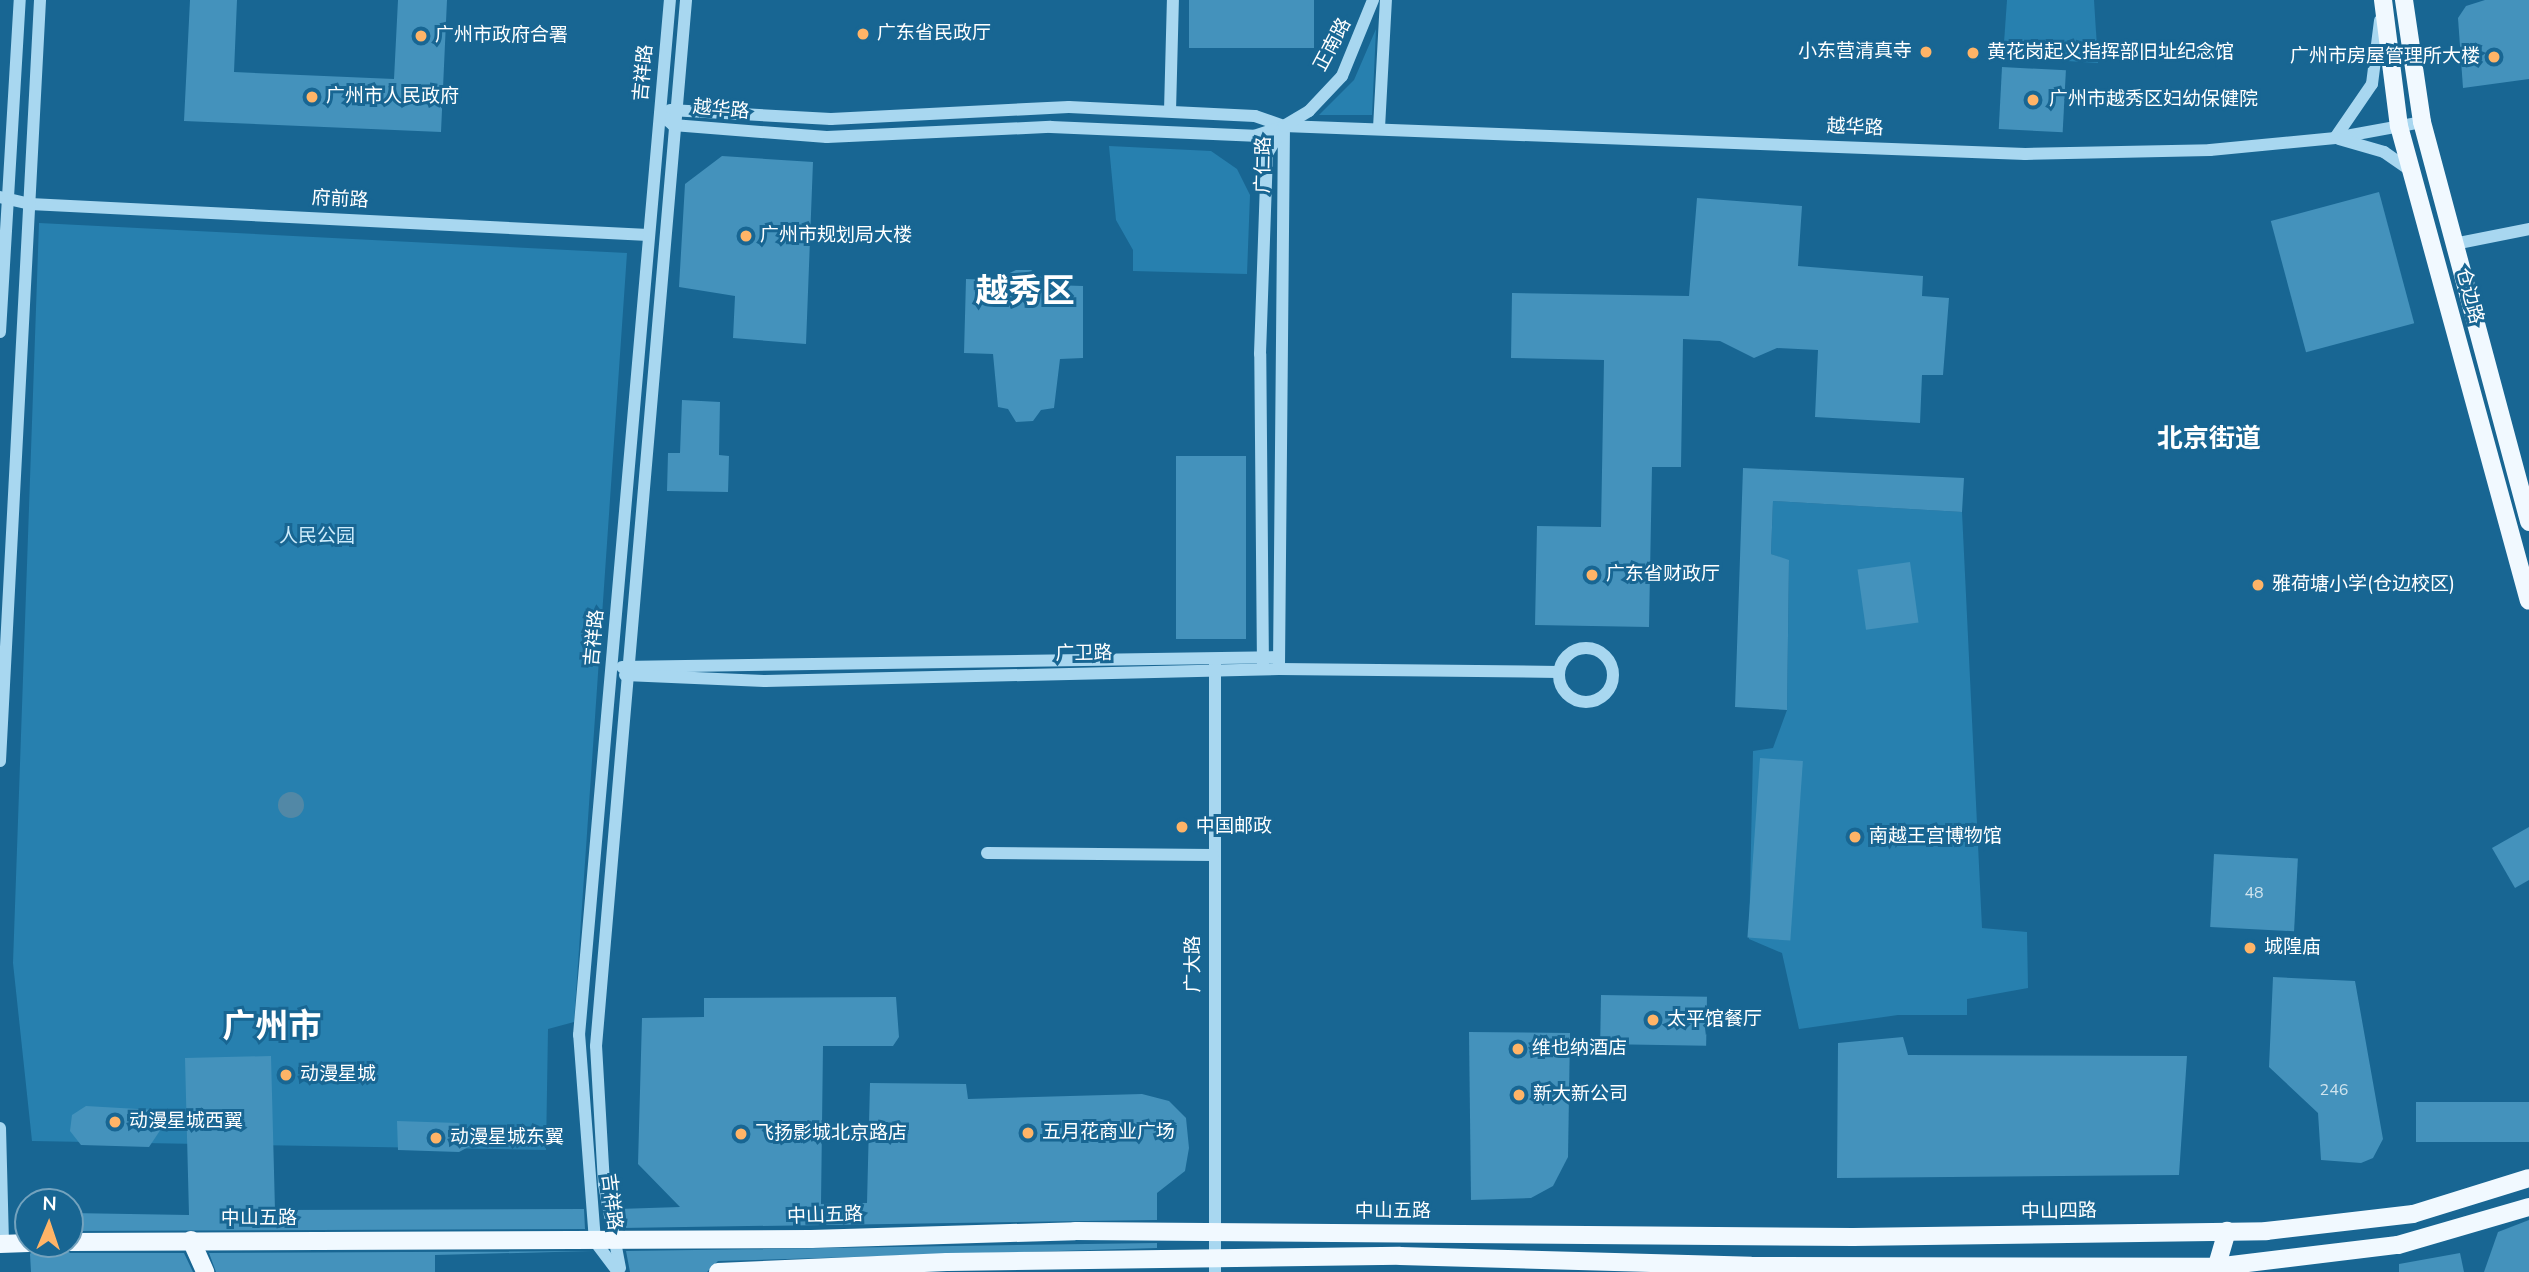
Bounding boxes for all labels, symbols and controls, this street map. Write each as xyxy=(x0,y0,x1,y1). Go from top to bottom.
street label: 正南路 xyxy=(1310,14,1356,76)
place label: 广东省民政厅 xyxy=(877,23,991,45)
place label: 广州市政府合署 xyxy=(435,25,568,47)
marker: 广东省民政厅 xyxy=(855,26,871,42)
marker: 广州市政府合署 xyxy=(413,28,429,44)
place label: 小东营清真寺 xyxy=(1798,41,1912,63)
place label: 黄花岗起义指挥部旧址纪念馆 xyxy=(1987,42,2234,64)
street label: 吉祥路 xyxy=(630,44,658,102)
marker: 小东营清真寺 xyxy=(1918,44,1934,60)
marker: 黄花岗起义指挥部旧址纪念馆 xyxy=(1965,45,1981,61)
place label: 广州市房屋管理所大楼 xyxy=(2290,46,2480,68)
marker: 广州市房屋管理所大楼 xyxy=(2486,49,2502,65)
place label: 广州市人民政府 xyxy=(326,86,459,108)
marker: 广州市人民政府 xyxy=(304,89,320,105)
place label: 广州市越秀区妇幼保健院 xyxy=(2049,89,2258,111)
marker: 广州市越秀区妇幼保健院 xyxy=(2023,90,2043,110)
street label: 越华路 xyxy=(692,96,750,124)
street label: 越华路 xyxy=(1826,116,1884,140)
street label: 广仁路 xyxy=(1252,136,1276,194)
street label: 府前路 xyxy=(311,187,369,213)
place label: 广州市规划局大楼 xyxy=(760,225,912,247)
marker: 广州市规划局大楼 xyxy=(738,228,754,244)
street label: 仓边路 xyxy=(2451,266,2487,326)
district label: 越秀区 xyxy=(976,272,1074,312)
district label: 北京街道 xyxy=(2157,423,2261,455)
park label: 人民公园 xyxy=(279,526,355,548)
place label: 广东省财政厅 xyxy=(1606,564,1720,586)
marker: 广东省财政厅 xyxy=(1584,567,1600,583)
place label: 雅荷塘小学(仓边校区) xyxy=(2272,574,2455,596)
marker: 雅荷塘小学(仓边校区) xyxy=(2250,577,2266,593)
street label: 吉祥路 xyxy=(581,609,609,667)
street label: 广卫路 xyxy=(1055,642,1113,666)
place label: 中国邮政 xyxy=(1196,816,1272,838)
marker: 中国邮政 xyxy=(1174,819,1190,835)
place label: 南越王宫博物馆 xyxy=(1869,826,2002,848)
marker: 南越王宫博物馆 xyxy=(1847,829,1863,845)
house number: 48 xyxy=(2244,883,2264,903)
street label: 广大路 xyxy=(1183,936,1205,992)
place label: 城隍庙 xyxy=(2264,937,2321,959)
marker: 城隍庙 xyxy=(2242,940,2258,956)
district label: 广州市 xyxy=(223,1007,321,1047)
place label: 太平馆餐厅 xyxy=(1667,1009,1762,1031)
marker: 太平馆餐厅 xyxy=(1645,1012,1661,1028)
place label: 维也纳酒店 xyxy=(1532,1038,1627,1060)
marker: 维也纳酒店 xyxy=(1510,1041,1526,1057)
place label: 动漫星城 xyxy=(300,1064,376,1086)
marker: 动漫星城 xyxy=(278,1067,294,1083)
house number: 246 xyxy=(2320,1080,2348,1100)
place label: 新大新公司 xyxy=(1533,1084,1628,1106)
marker: 新大新公司 xyxy=(1511,1087,1527,1103)
place label: 动漫星城西翼 xyxy=(129,1111,243,1133)
marker: 动漫星城西翼 xyxy=(107,1114,123,1130)
place label: 五月花商业广场 xyxy=(1042,1122,1175,1144)
place label: 飞扬影城北京路店 xyxy=(755,1123,907,1145)
marker: 五月花商业广场 xyxy=(1020,1125,1036,1141)
marker: 飞扬影城北京路店 xyxy=(733,1126,749,1142)
place label: 动漫星城东翼 xyxy=(450,1127,564,1149)
marker: 动漫星城东翼 xyxy=(428,1130,444,1146)
street label: 吉祥路 xyxy=(596,1172,626,1232)
north arrow xyxy=(14,1188,84,1258)
text: N xyxy=(42,1191,57,1217)
street label: 中山四路 xyxy=(2021,1200,2097,1224)
street label: 中山五路 xyxy=(1355,1201,1431,1223)
street label: 中山五路 xyxy=(787,1203,863,1229)
street label: 中山五路 xyxy=(221,1208,297,1230)

